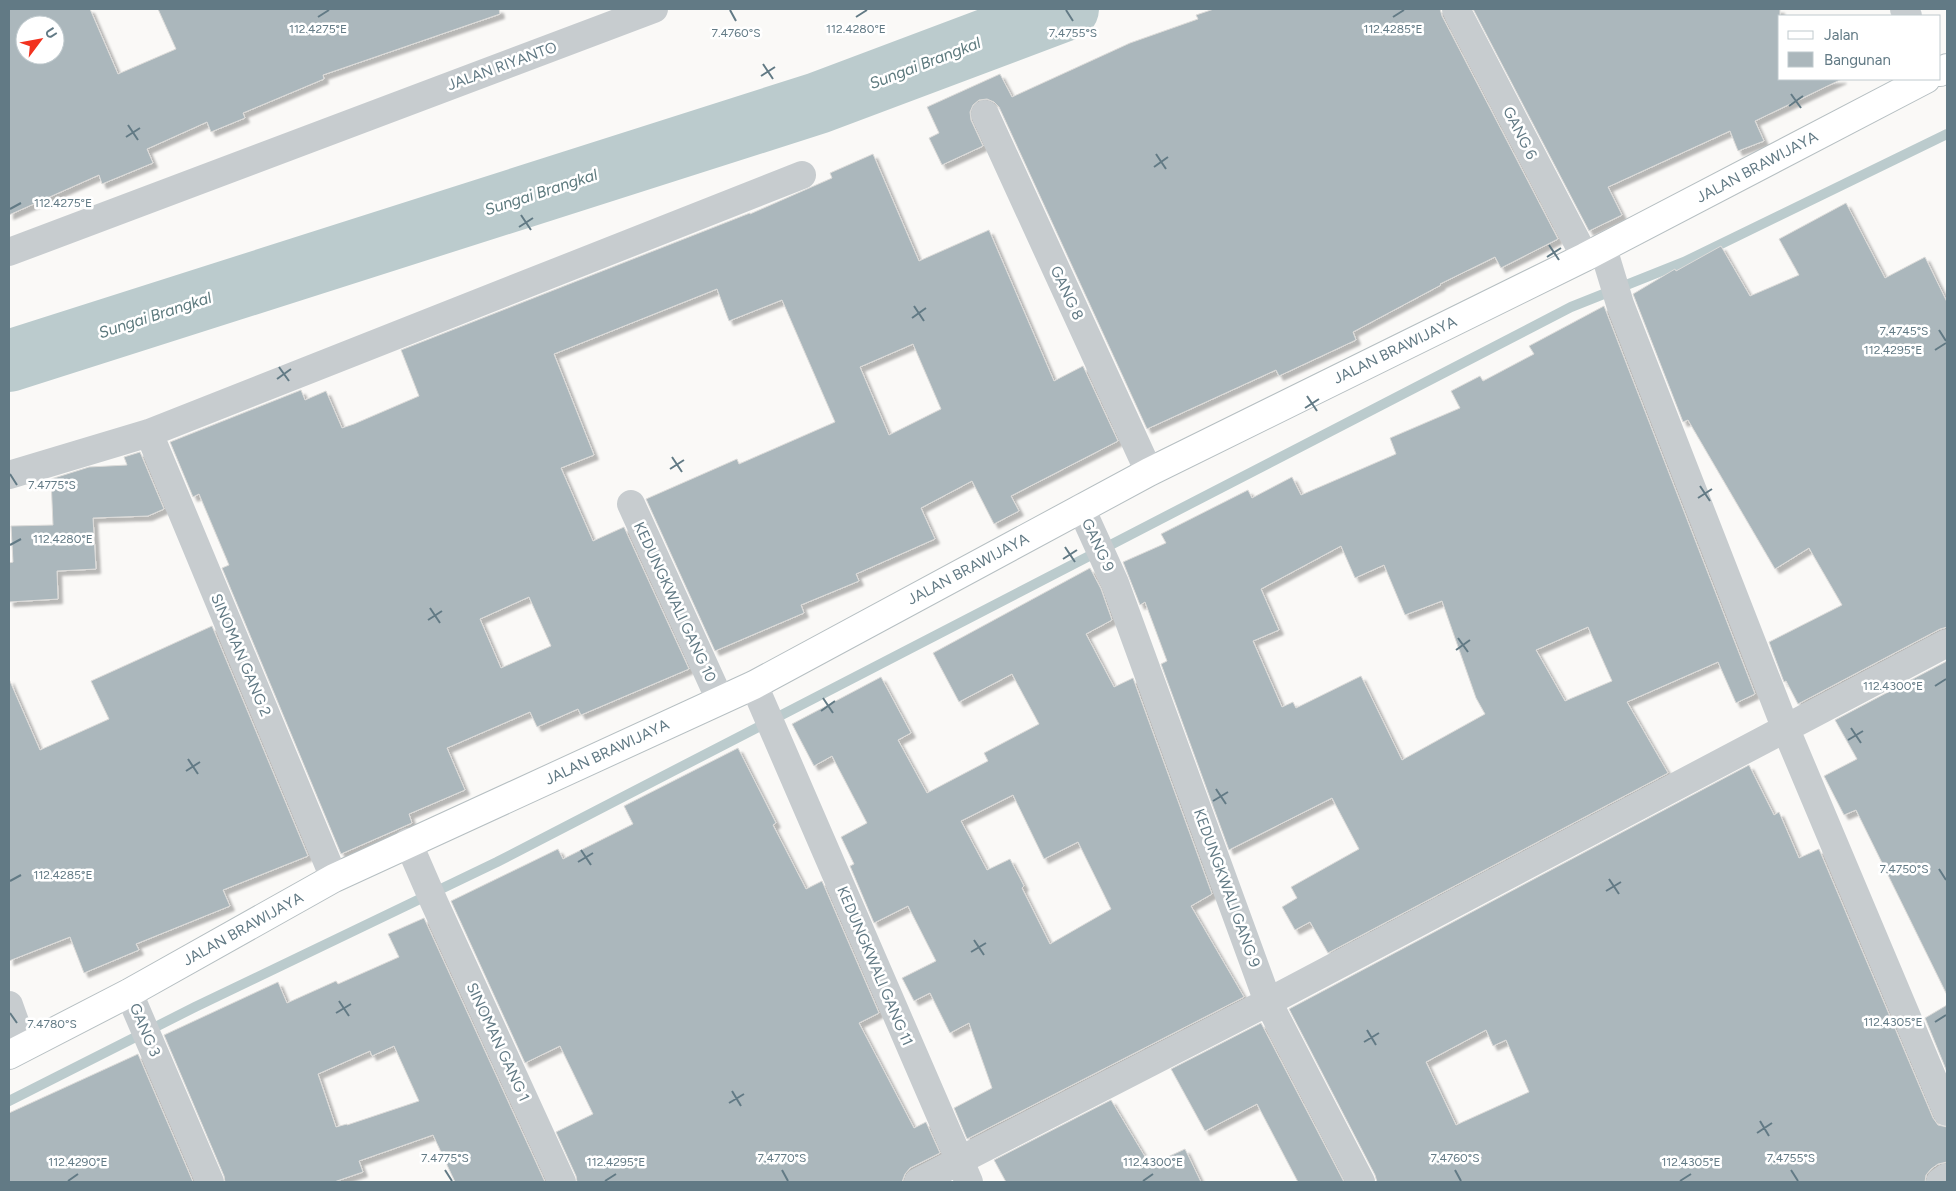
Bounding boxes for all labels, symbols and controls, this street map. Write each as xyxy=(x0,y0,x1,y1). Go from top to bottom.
north arrow xyxy=(15,15,65,65)
legend xyxy=(1778,15,1941,80)
text: 112.4275°E xyxy=(289,22,347,36)
text: 112.4280°E xyxy=(826,22,886,36)
text: 112.4285°E xyxy=(1363,22,1423,36)
text: U xyxy=(41,25,60,42)
text: 7.4760°S xyxy=(711,26,761,40)
text: 7.4755°S xyxy=(1049,26,1097,40)
text: Jalan xyxy=(1824,26,1859,44)
water label: Sungai Brangkal xyxy=(867,33,984,93)
street label: JALAN RIYANTO xyxy=(445,38,559,94)
text: Bangunan xyxy=(1824,51,1891,69)
street label: GANG 6 xyxy=(1499,104,1541,163)
street label: JALAN BRAWIJAYA xyxy=(1693,127,1821,207)
water label: Sungai Brangkal xyxy=(482,165,600,219)
text: 112.4275°E xyxy=(34,196,92,210)
street label: GANG 8 xyxy=(1047,263,1087,323)
water label: Sungai Brangkal xyxy=(96,288,214,342)
street label: JALAN BRAWIJAYA xyxy=(1330,312,1460,388)
text: 7.4745°S xyxy=(1880,324,1928,338)
text: 112.4295°E xyxy=(1864,343,1922,357)
text: 7.4775°S xyxy=(28,478,76,492)
street label: GANG 9 xyxy=(1078,516,1118,574)
street label: KEDUNGKWALI GANG 10 xyxy=(630,519,720,685)
street label: JALAN BRAWIJAYA xyxy=(904,529,1032,609)
text: 112.4280°E xyxy=(33,532,93,546)
street label: SINOMAN GANG 2 xyxy=(207,591,275,719)
text: 112.4300°E xyxy=(1863,679,1923,693)
street label: JALAN BRAWIJAYA xyxy=(542,715,672,789)
street label: KEDUNGKWALI GANG 9 xyxy=(1190,806,1264,970)
text: 7.4750°S xyxy=(1879,862,1929,876)
text: 112.4285°E xyxy=(33,868,93,882)
street label: KEDUNGKWALI GANG 11 xyxy=(833,884,917,1048)
street label: JALAN BRAWIJAYA xyxy=(180,888,306,970)
street label: SINOMAN GANG 1 xyxy=(463,980,533,1104)
street label: GANG 3 xyxy=(126,1001,164,1059)
text: 112.4305°E xyxy=(1863,1015,1923,1029)
text: 7.4780°S xyxy=(27,1017,77,1031)
text: 7.4775°S xyxy=(421,1151,469,1165)
text: 7.4770°S xyxy=(758,1151,806,1165)
text: 7.4760°S xyxy=(1430,1151,1480,1165)
text: 7.4755°S xyxy=(1767,1151,1815,1165)
text: 112.4290°E xyxy=(48,1155,108,1169)
text: 112.4295°E xyxy=(587,1155,645,1169)
text: 112.4300°E xyxy=(1123,1155,1183,1169)
text: 112.4305°E xyxy=(1661,1155,1721,1169)

